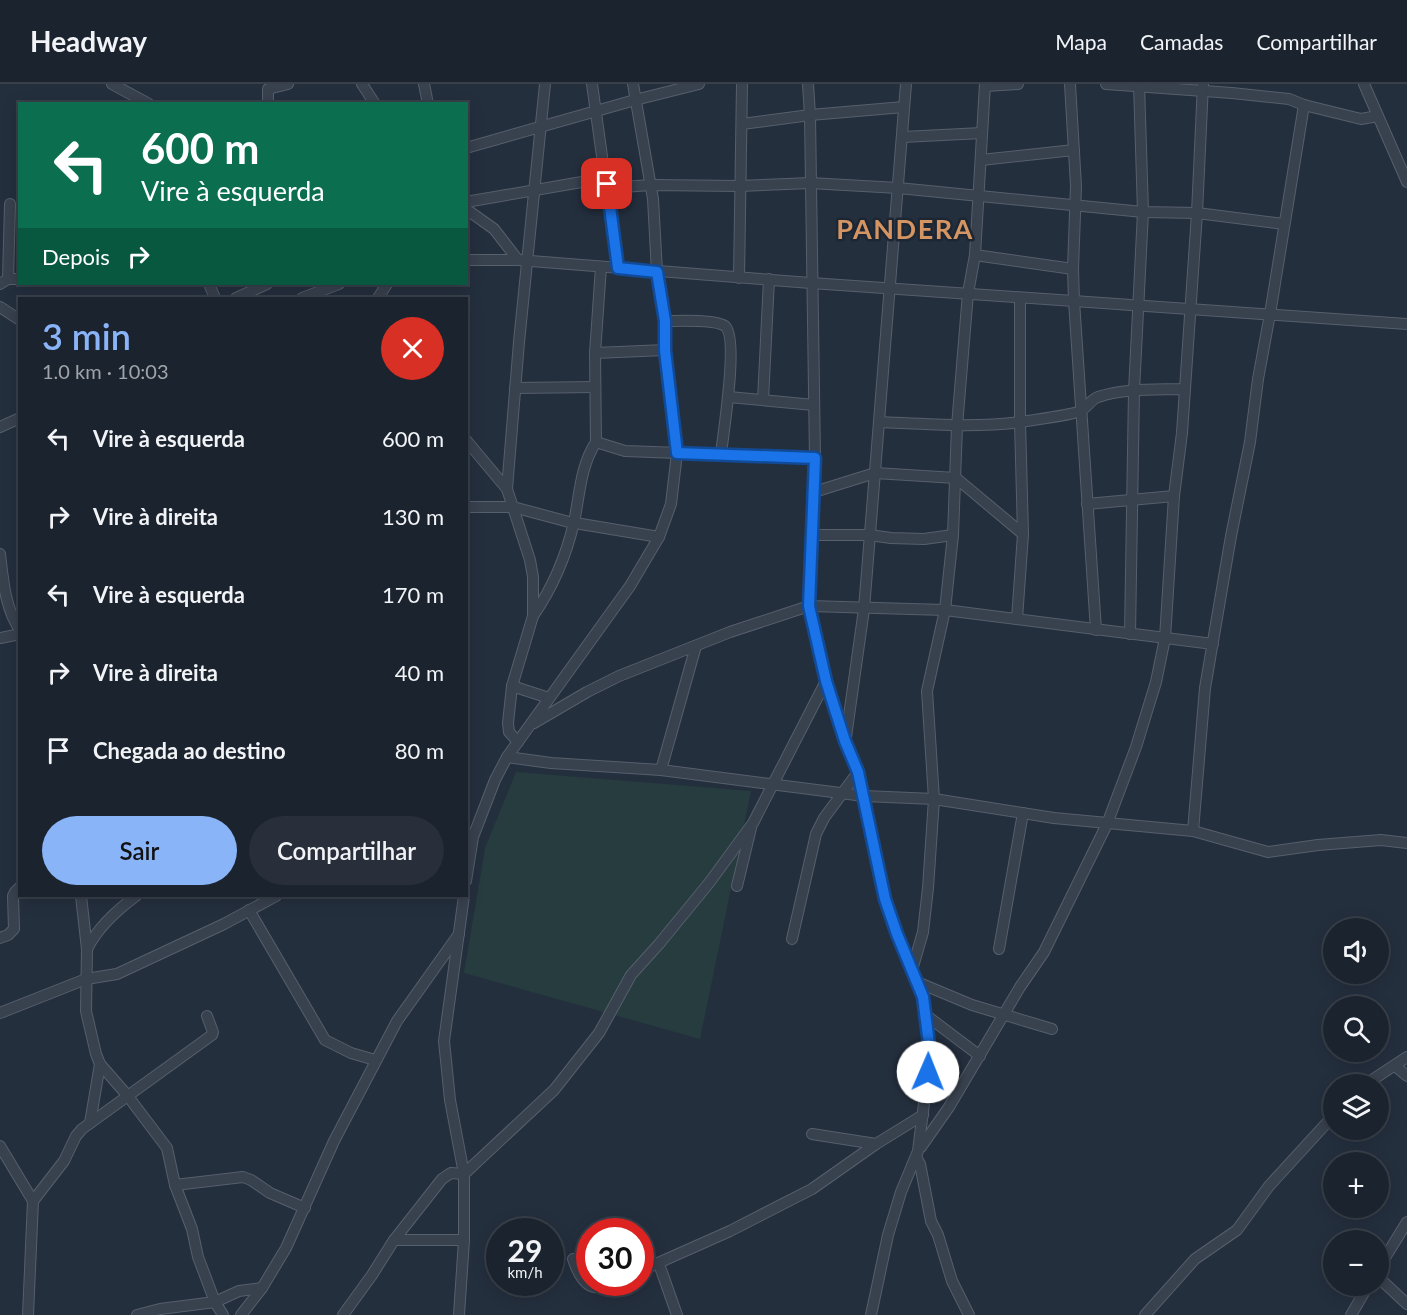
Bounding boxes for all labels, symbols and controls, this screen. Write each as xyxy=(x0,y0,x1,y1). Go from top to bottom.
text: Headway xyxy=(30,24,147,58)
text: Mapa xyxy=(1055,29,1107,54)
text: Camadas xyxy=(1140,29,1223,54)
text: Compartilhar xyxy=(1256,29,1377,54)
text: 600 m xyxy=(141,123,259,173)
icon: left xyxy=(42,126,120,204)
pin xyxy=(581,158,632,209)
icon: arrive xyxy=(590,167,623,200)
text: Vire à esquerda xyxy=(141,174,325,207)
district label: PANDERA xyxy=(836,212,974,245)
icon: right xyxy=(122,240,155,273)
text: Depois xyxy=(42,243,110,270)
text: 3 min xyxy=(42,314,131,358)
button: close xyxy=(381,317,444,380)
text: 1.0 km · 10:03 xyxy=(42,359,169,383)
icon: left xyxy=(42,422,75,455)
text: Vire à esquerda xyxy=(93,425,245,452)
text: 600 m xyxy=(382,425,444,452)
icon: right xyxy=(42,500,75,533)
text: Vire à direita xyxy=(93,503,218,530)
text: 130 m xyxy=(382,503,444,530)
icon: left xyxy=(42,578,75,611)
text: Vire à esquerda xyxy=(93,581,245,608)
text: 170 m xyxy=(382,581,444,608)
icon: right xyxy=(42,656,75,689)
text: Vire à direita xyxy=(93,659,218,686)
text: 40 m xyxy=(395,659,444,686)
icon: arrive xyxy=(42,734,75,767)
text: Chegada ao destino xyxy=(93,737,286,764)
text: 80 m xyxy=(395,737,444,764)
button: Sair xyxy=(42,816,237,885)
button: Compartilhar xyxy=(249,816,444,885)
map controls xyxy=(1323,918,1389,1296)
button: sound xyxy=(1323,918,1389,984)
button: search xyxy=(1323,996,1389,1062)
position arrow xyxy=(896,1040,960,1104)
button: layers xyxy=(1323,1074,1389,1140)
button: + xyxy=(1323,1152,1389,1218)
speed limit sign: 30 xyxy=(576,1218,654,1296)
button: − xyxy=(1323,1230,1389,1296)
text: 29 xyxy=(508,1232,542,1268)
text: km/h xyxy=(507,1263,543,1281)

